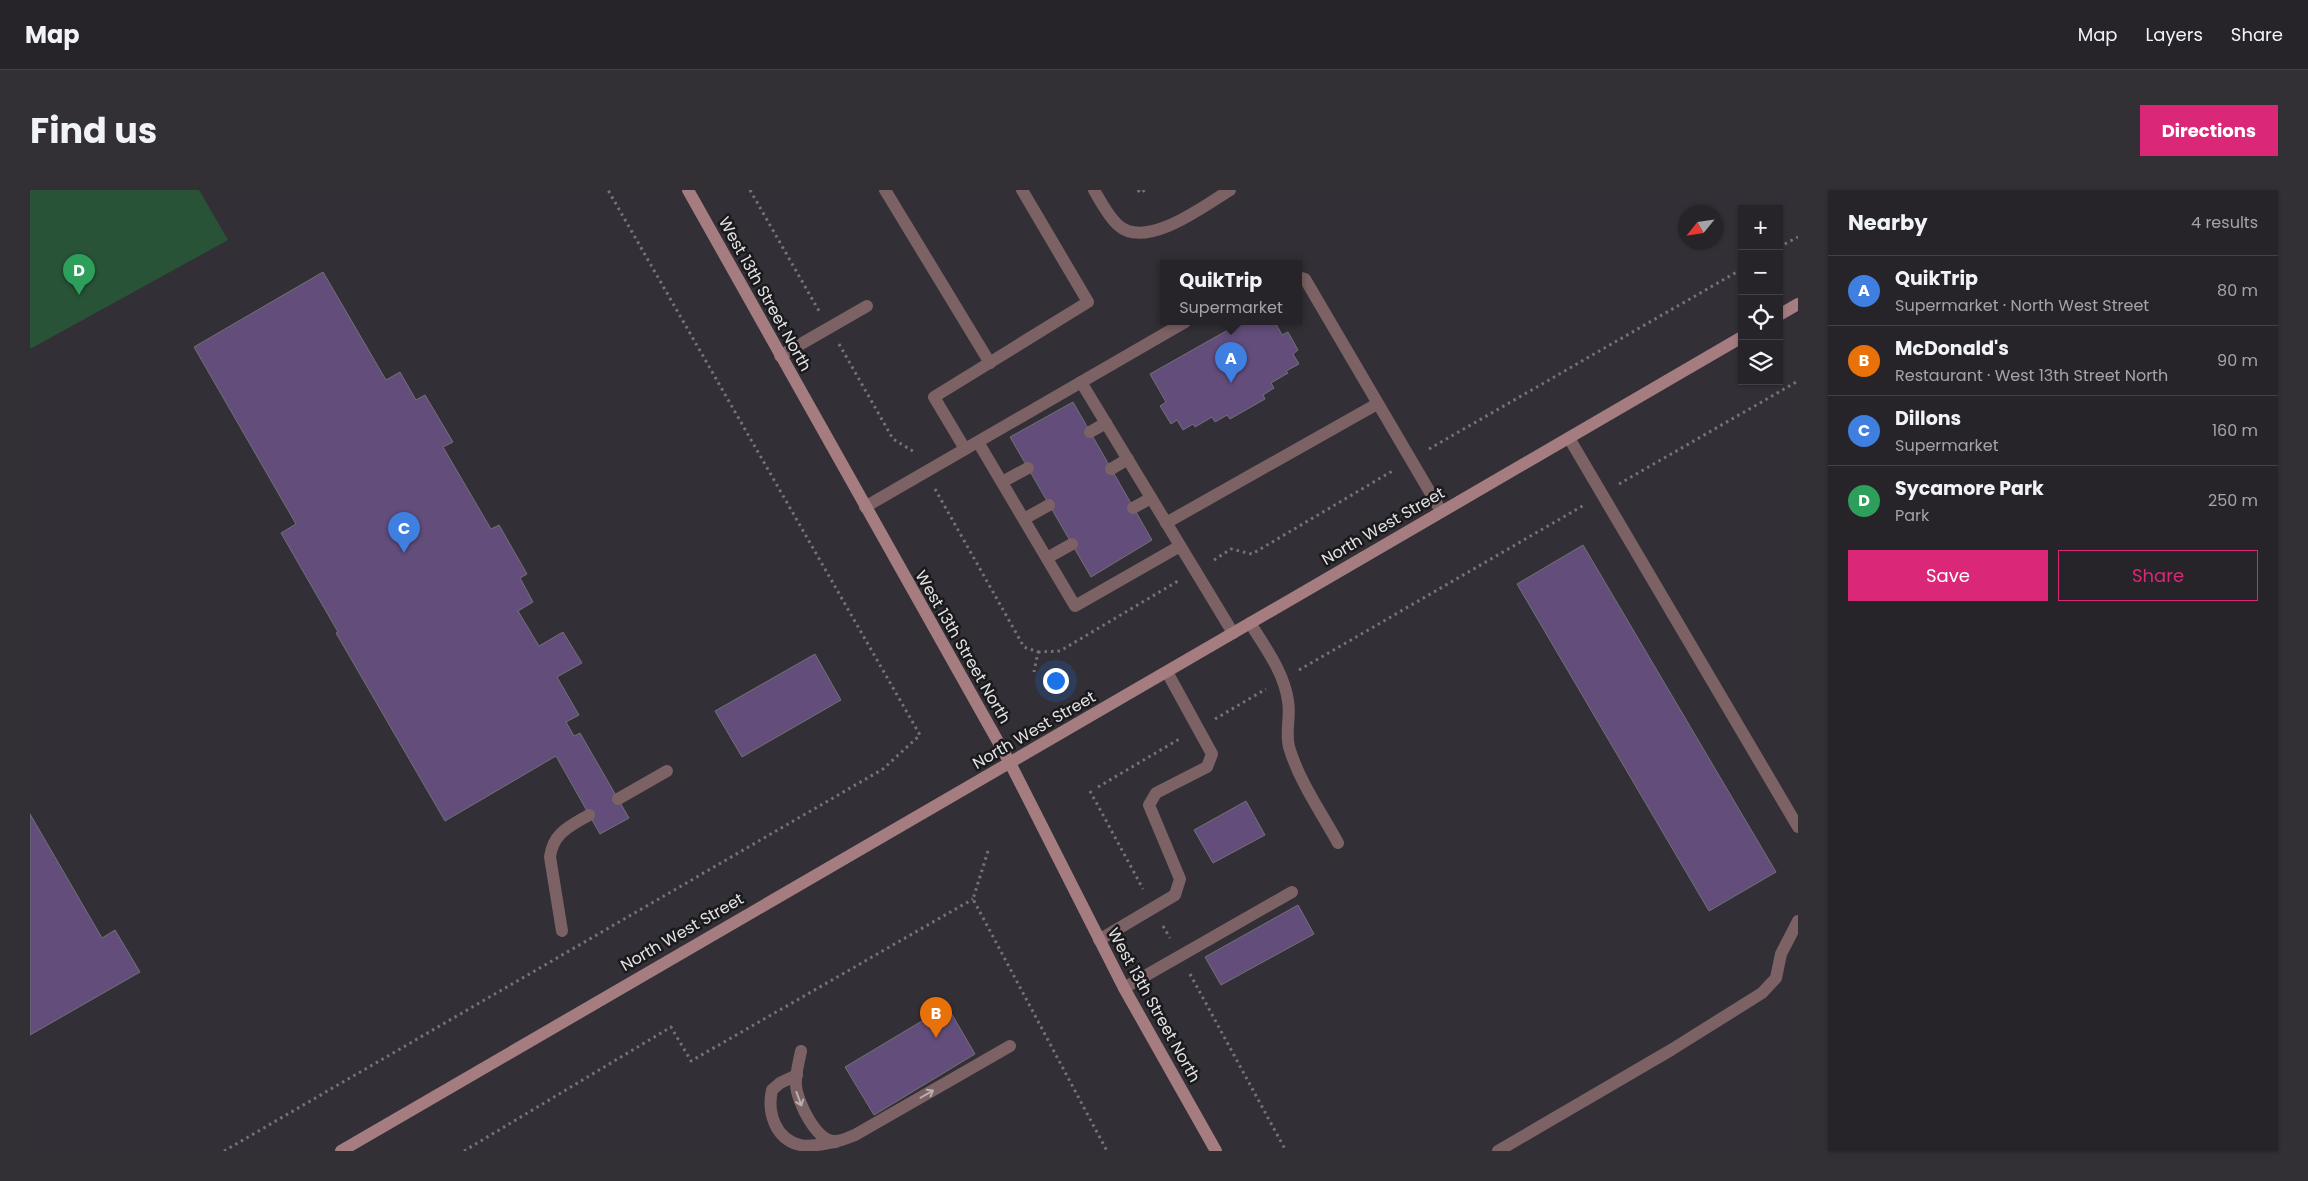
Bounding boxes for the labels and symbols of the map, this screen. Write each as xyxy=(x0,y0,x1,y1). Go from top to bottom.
north arrow xyxy=(1678,205,1723,250)
street label: West 13th Street North xyxy=(713,213,817,375)
pin: D xyxy=(63,254,95,295)
pin: A xyxy=(1215,342,1247,383)
street label: North West Street xyxy=(1317,481,1449,571)
pin: C xyxy=(388,512,420,553)
street label: West 13th Street North xyxy=(910,566,1016,728)
your location xyxy=(1043,668,1069,694)
street label: North West Street xyxy=(968,685,1100,775)
street label: North West Street xyxy=(616,887,748,977)
street label: West 13th Street North xyxy=(1102,924,1206,1086)
pin: B xyxy=(920,997,952,1038)
one-way arrow xyxy=(919,1088,934,1098)
one-way arrow xyxy=(795,1090,804,1106)

